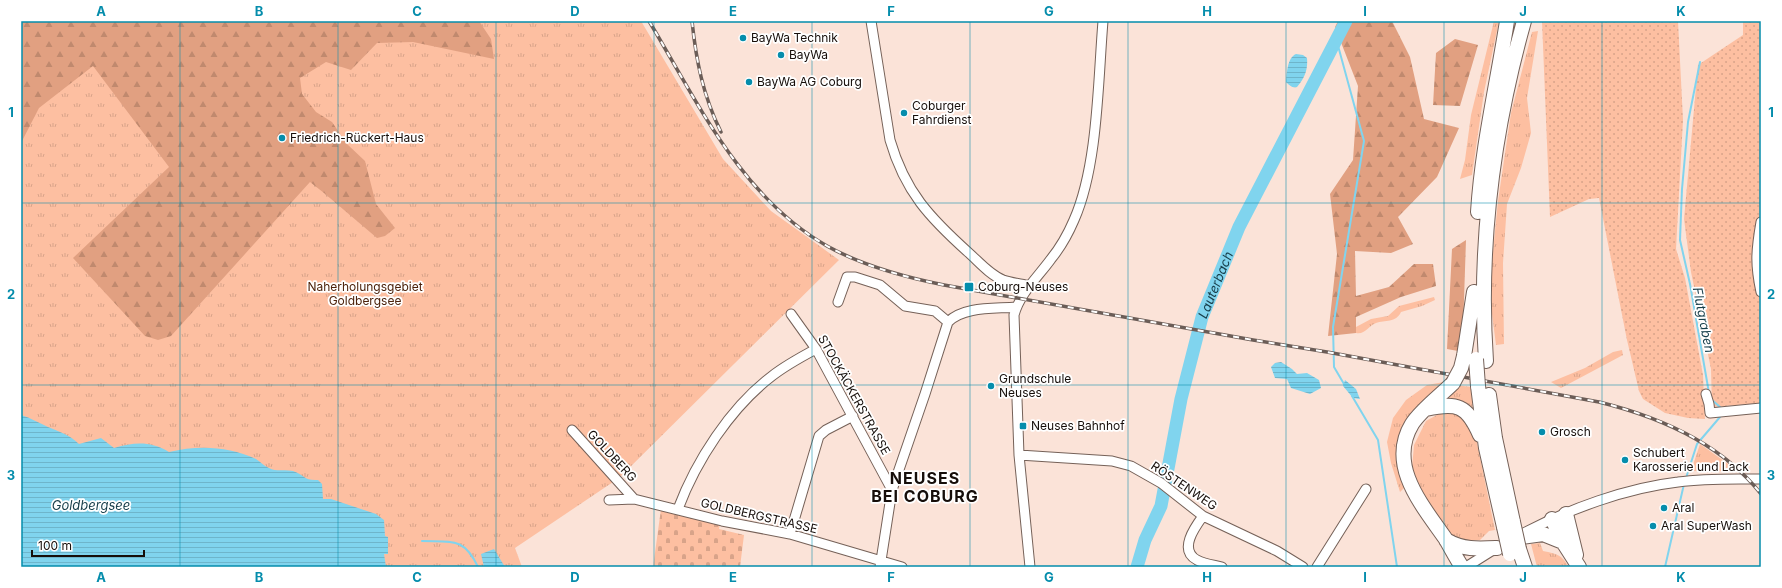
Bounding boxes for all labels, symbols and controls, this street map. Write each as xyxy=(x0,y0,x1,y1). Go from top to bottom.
text: A xyxy=(96,3,106,19)
text: B xyxy=(255,3,264,19)
text: C xyxy=(412,3,422,19)
text: D xyxy=(570,3,580,19)
text: E xyxy=(729,3,737,19)
text: F xyxy=(887,3,895,19)
text: G xyxy=(1044,3,1054,19)
text: H xyxy=(1202,3,1212,19)
text: I xyxy=(1363,3,1367,19)
text: J xyxy=(1519,3,1527,19)
text: K xyxy=(1676,3,1686,19)
place label: BayWa Technik xyxy=(751,30,838,45)
marker: BayWa Technik xyxy=(738,33,748,43)
place label: BayWa xyxy=(789,47,828,62)
marker: BayWa xyxy=(776,50,786,60)
place label: BayWa AG Coburg xyxy=(757,74,862,89)
marker: BayWa AG Coburg xyxy=(744,77,754,87)
place label: Coburger Fahrdienst xyxy=(912,98,972,127)
text: 1 xyxy=(8,104,14,120)
text: 1 xyxy=(1768,104,1774,120)
marker: Coburger Fahrdienst xyxy=(899,108,909,118)
place label: Friedrich-Rückert-Haus xyxy=(290,130,424,145)
marker: Friedrich-Rückert-Haus xyxy=(277,133,287,143)
water label: Lauterbach xyxy=(1194,249,1236,321)
park label: Naherholungsgebiet Goldbergsee xyxy=(307,279,423,308)
place label: Coburg-Neuses xyxy=(978,279,1068,294)
marker: Coburg-Neuses xyxy=(963,281,975,293)
text: 2 xyxy=(7,286,15,302)
water label: Flutgraben xyxy=(1690,286,1718,354)
text: 2 xyxy=(1767,286,1775,302)
street label: STOCKÄCKERSTRASSE xyxy=(815,332,894,457)
place label: Grundschule Neuses xyxy=(999,371,1071,400)
marker: Grundschule Neuses xyxy=(986,381,996,391)
place label: Neuses Bahnhof xyxy=(1031,418,1125,433)
marker: Neuses Bahnhof xyxy=(1018,421,1028,431)
place label: Grosch xyxy=(1550,424,1591,439)
street label: GOLDBERG xyxy=(585,427,640,485)
marker: Grosch xyxy=(1537,427,1547,437)
place label: Schubert Karosserie und Lack xyxy=(1633,445,1749,474)
marker: Schubert Karosserie und Lack xyxy=(1620,455,1630,465)
street label: RÖSTENWEG xyxy=(1148,458,1220,513)
text: 3 xyxy=(7,467,15,483)
text: 3 xyxy=(1767,467,1775,483)
district label: NEUSES BEI COBURG xyxy=(871,468,979,506)
street label: GOLDBERGSTRASSE xyxy=(699,495,819,536)
water label: Goldbergsee xyxy=(52,497,130,513)
place label: Aral xyxy=(1672,500,1694,515)
marker: Aral xyxy=(1659,503,1669,513)
place label: Aral SuperWash xyxy=(1661,518,1752,533)
marker: Aral SuperWash xyxy=(1648,521,1658,531)
scale bar xyxy=(32,532,144,558)
text: 100 m xyxy=(38,538,72,553)
text: A xyxy=(96,569,106,585)
text: B xyxy=(255,569,264,585)
text: C xyxy=(412,569,422,585)
text: D xyxy=(570,569,580,585)
text: E xyxy=(729,569,737,585)
text: F xyxy=(887,569,895,585)
text: G xyxy=(1044,569,1054,585)
text: H xyxy=(1202,569,1212,585)
text: I xyxy=(1363,569,1367,585)
text: J xyxy=(1519,569,1527,585)
text: K xyxy=(1676,569,1686,585)

